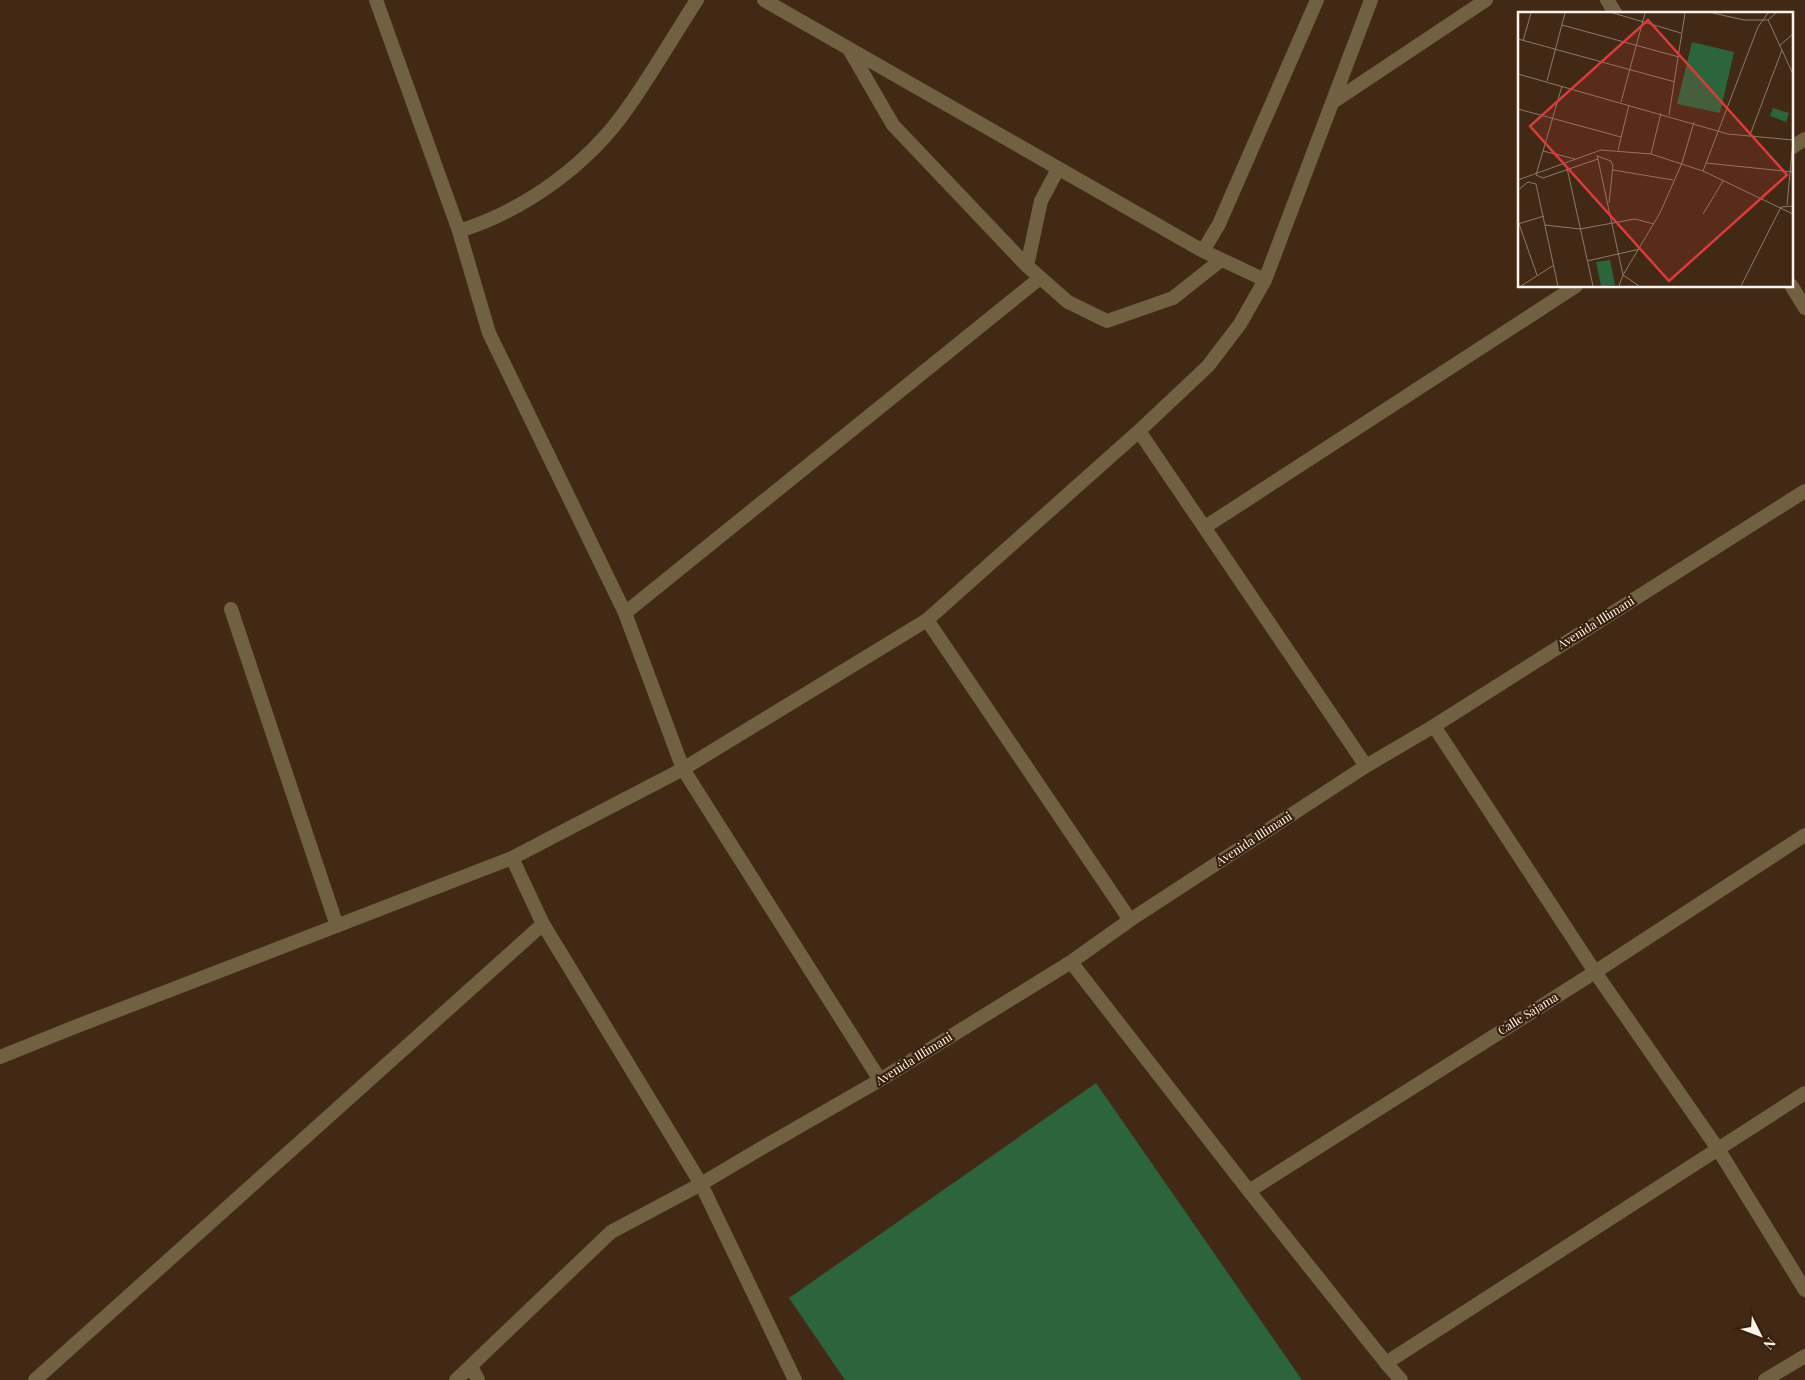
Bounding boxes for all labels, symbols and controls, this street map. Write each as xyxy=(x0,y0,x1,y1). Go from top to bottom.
inset map xyxy=(1518,12,1792,288)
street label: Avenida Illimani xyxy=(1553,592,1637,653)
street label: Avenida Illimani xyxy=(1212,807,1295,869)
street label: Calle Sajama xyxy=(1494,988,1561,1038)
street label: Avenida Illimani xyxy=(871,1028,955,1089)
north arrow xyxy=(1735,1310,1785,1360)
text: N xyxy=(1760,1334,1780,1354)

